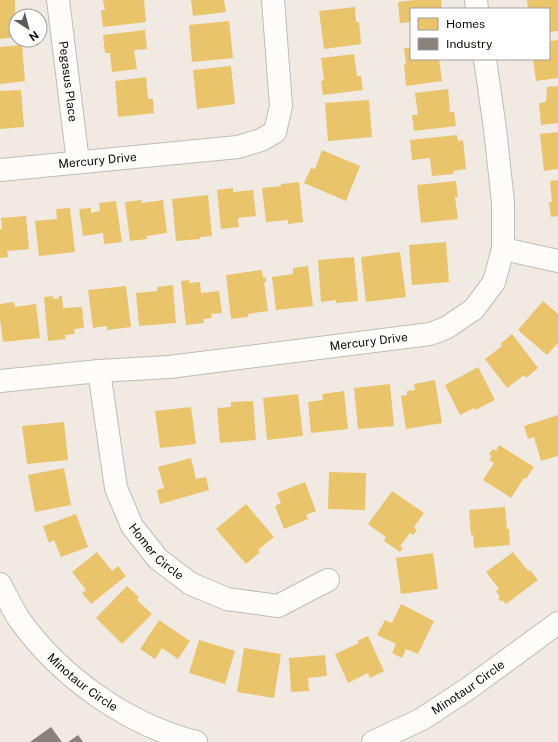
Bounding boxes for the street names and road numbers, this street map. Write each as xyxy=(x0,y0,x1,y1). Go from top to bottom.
street label: Pegasus Place xyxy=(56,40,80,123)
street label: Mercury Drive xyxy=(58,150,137,171)
street label: Mercury Drive xyxy=(329,330,409,354)
street label: Homer Circle xyxy=(126,521,186,583)
street label: Minotaur Circle xyxy=(44,650,120,714)
street label: Minotaur Circle xyxy=(429,657,508,718)

